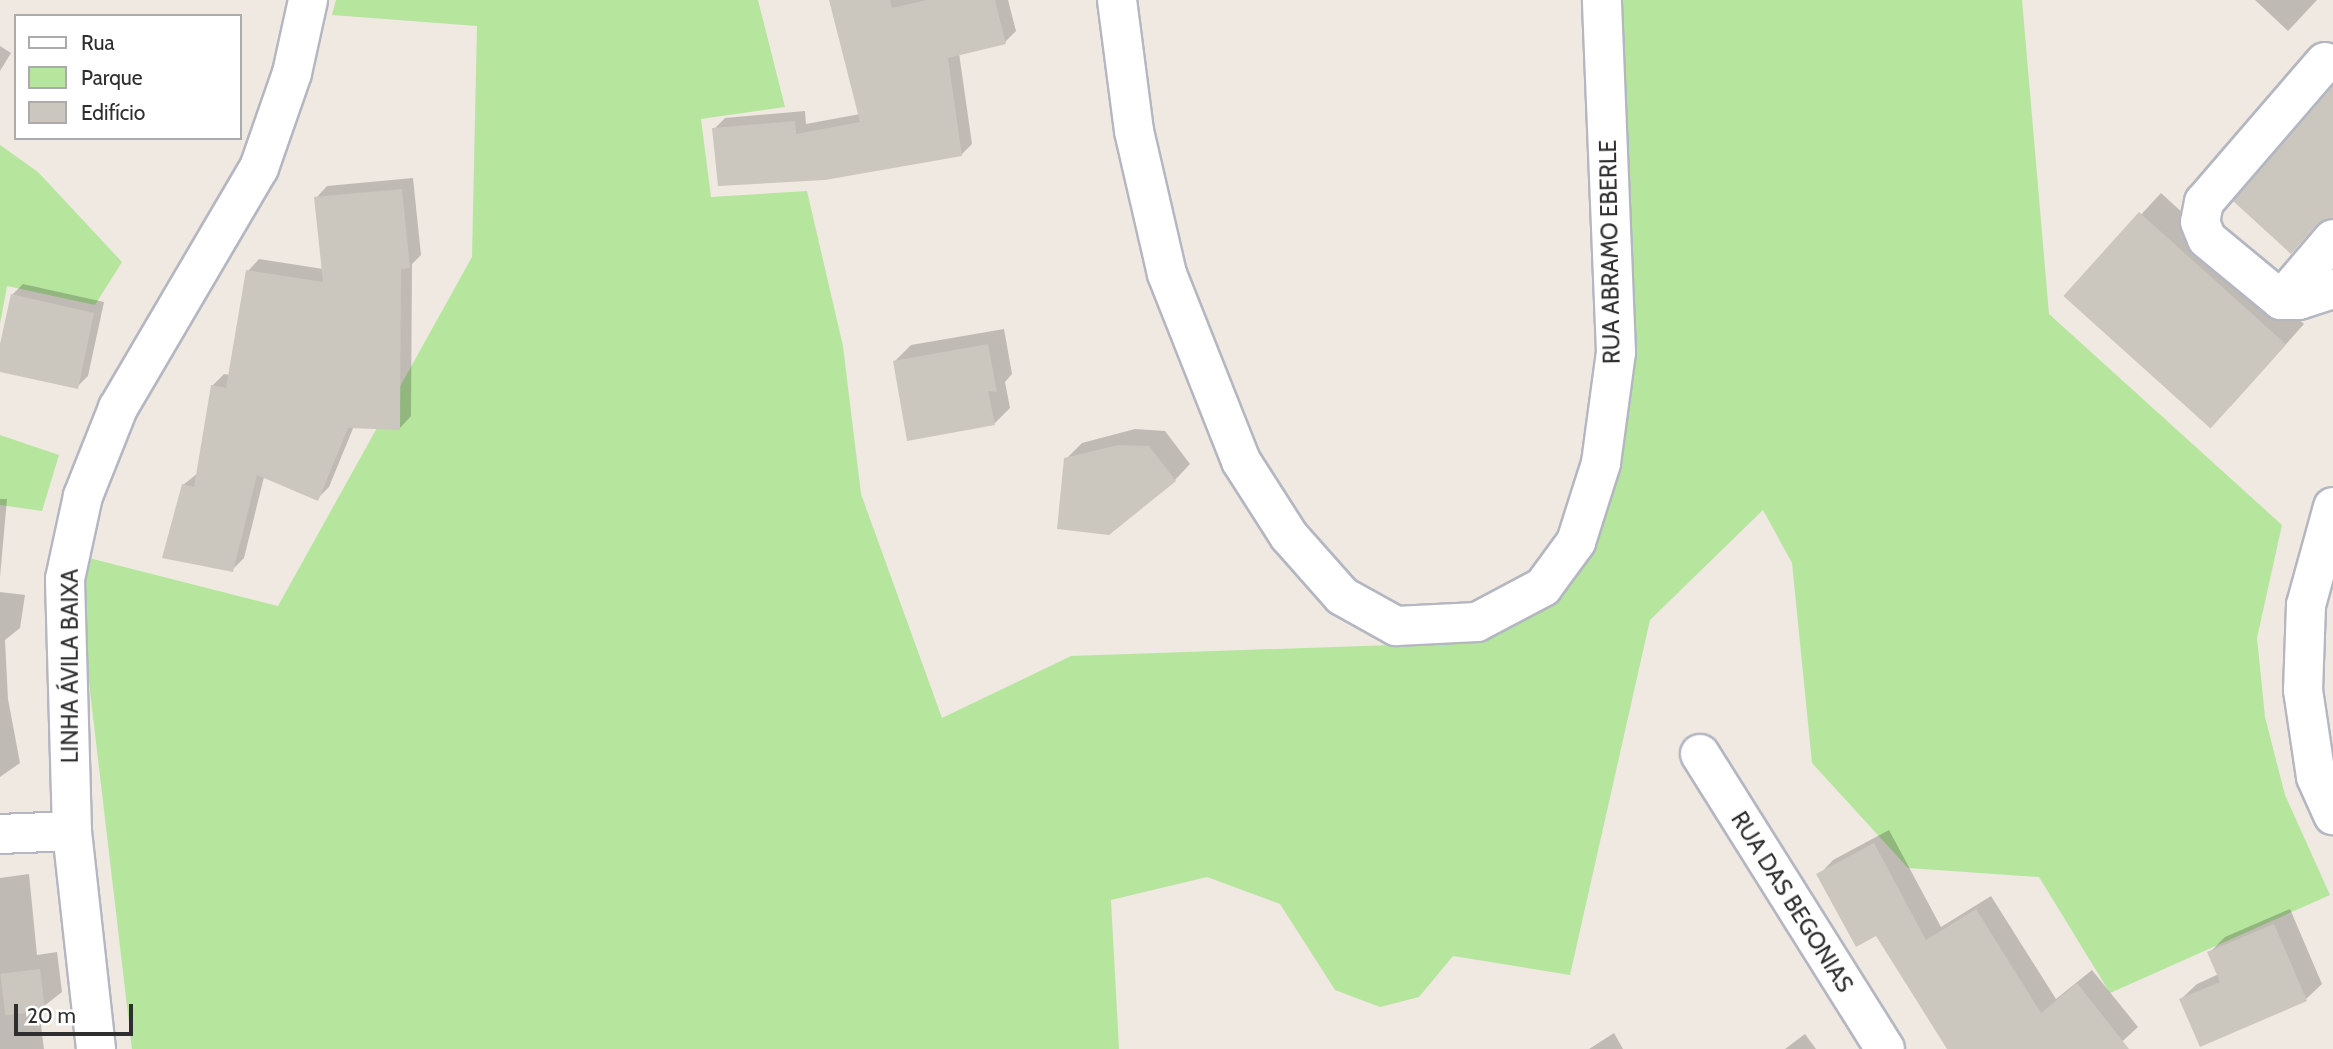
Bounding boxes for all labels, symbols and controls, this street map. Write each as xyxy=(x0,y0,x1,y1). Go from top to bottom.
legend xyxy=(14,14,242,140)
text: Rua xyxy=(81,30,115,55)
text: Parque xyxy=(81,65,143,90)
text: Edifício xyxy=(81,100,145,125)
street label: RUA ABRAMO EBERLE xyxy=(1594,140,1626,364)
street label: LINHA ÁVILA BAIXA xyxy=(56,569,84,763)
street label: RUA DAS BEGONIAS xyxy=(1725,807,1859,997)
scale bar xyxy=(18,990,136,1034)
text: 20 m xyxy=(27,1003,76,1028)

